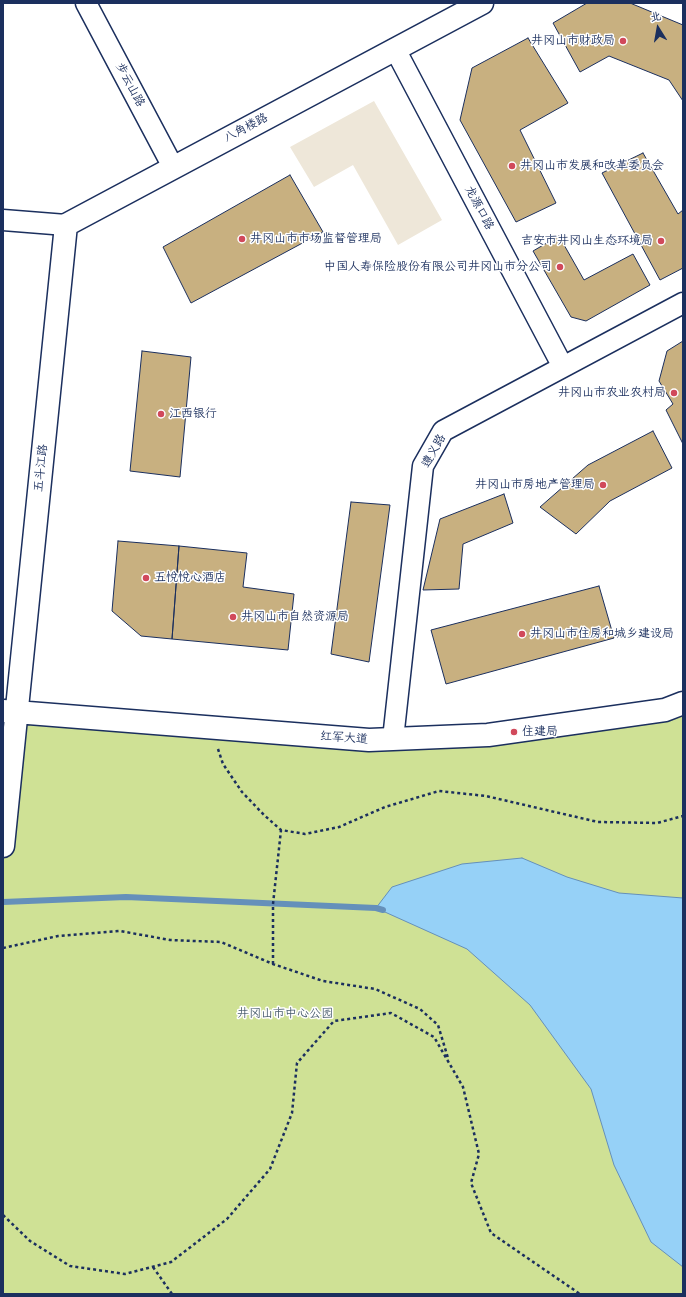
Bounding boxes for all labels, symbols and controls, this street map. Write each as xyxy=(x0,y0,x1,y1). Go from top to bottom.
north arrow xyxy=(638,8,678,48)
text: 北 xyxy=(649,8,662,24)
place label: 井冈山市财政局 xyxy=(531,34,615,48)
marker: 井冈山市财政局 xyxy=(618,36,628,46)
street label: 步云山路 xyxy=(112,60,148,110)
street label: 八角楼路 xyxy=(221,110,271,146)
place label: 井冈山市发展和改革委员会 xyxy=(520,159,664,173)
marker: 井冈山市发展和改革委员会 xyxy=(507,161,517,171)
street label: 龙源口路 xyxy=(461,183,497,233)
place label: 井冈山市市场监督管理局 xyxy=(250,232,382,246)
marker: 井冈山市市场监督管理局 xyxy=(237,234,247,244)
place label: 吉安市井冈山生态环境局 xyxy=(521,234,653,248)
marker: 吉安市井冈山生态环境局 xyxy=(656,236,666,246)
place label: 中国人寿保险股份有限公司井冈山市分公司 xyxy=(324,260,552,274)
marker: 中国人寿保险股份有限公司井冈山市分公司 xyxy=(555,262,565,272)
place label: 井冈山市农业农村局 xyxy=(558,386,666,400)
marker: 井冈山市农业农村局 xyxy=(669,388,679,398)
place label: 江西银行 xyxy=(169,407,217,421)
marker: 江西银行 xyxy=(156,409,166,419)
street label: 遵义路 xyxy=(419,432,449,470)
street label: 五斗江路 xyxy=(31,443,51,493)
place label: 井冈山市房地产管理局 xyxy=(475,478,595,492)
marker: 井冈山市房地产管理局 xyxy=(598,480,608,490)
place label: 五悦悦心酒店 xyxy=(154,571,226,585)
marker: 五悦悦心酒店 xyxy=(141,573,151,583)
place label: 井冈山市自然资源局 xyxy=(241,610,349,624)
marker: 井冈山市自然资源局 xyxy=(228,612,238,622)
place label: 井冈山市住房和城乡建设局 xyxy=(530,627,674,641)
marker: 井冈山市住房和城乡建设局 xyxy=(517,629,527,639)
place label: 住建局 xyxy=(522,725,558,739)
marker: 住建局 xyxy=(509,727,519,737)
street label: 红军大道 xyxy=(320,729,368,747)
park label: 井冈山市中心公园 xyxy=(237,1007,333,1021)

